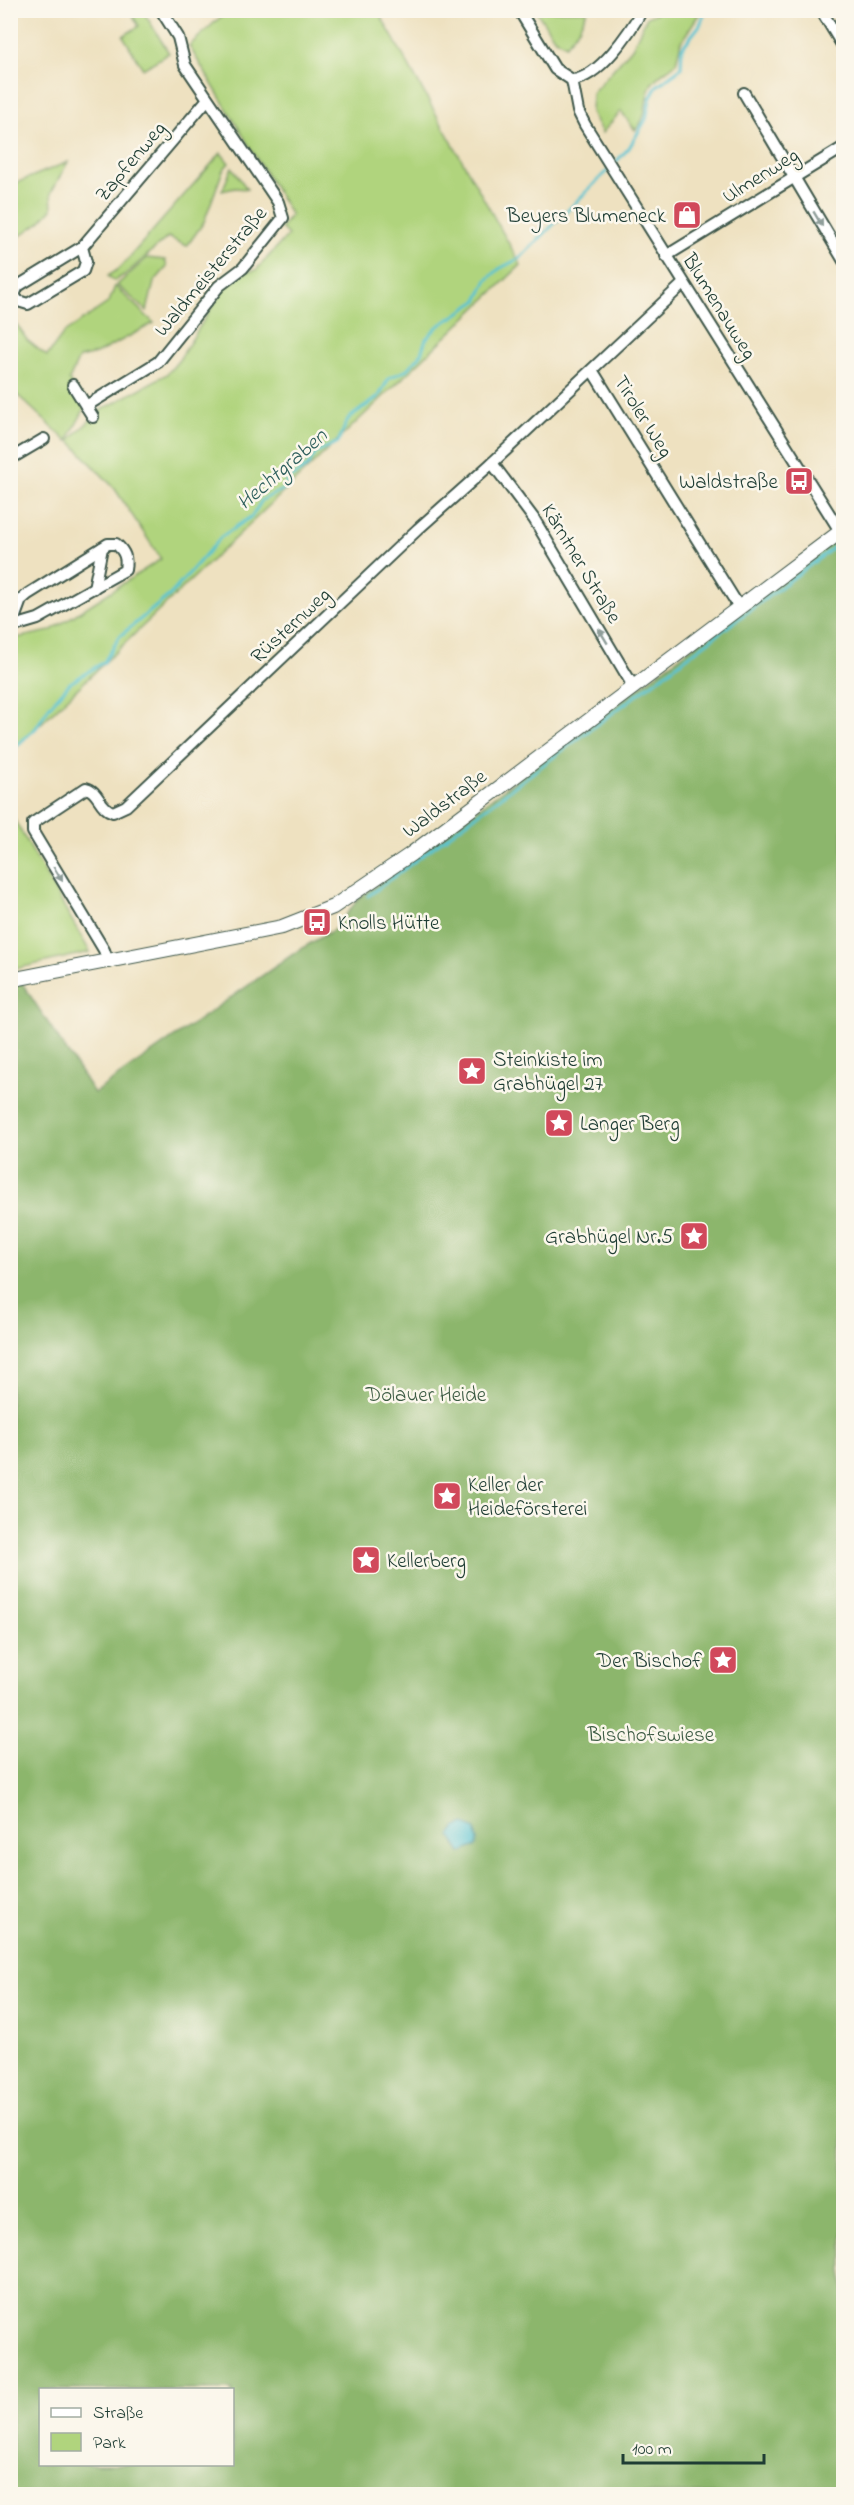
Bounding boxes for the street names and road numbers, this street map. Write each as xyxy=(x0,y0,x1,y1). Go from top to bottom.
street label: Zapfenweg xyxy=(89,116,176,210)
street label: Ulmenweg xyxy=(717,141,806,214)
street label: Waldmeisterstraße xyxy=(148,200,275,344)
street label: Blumenauweg xyxy=(671,247,763,367)
street label: Tiroler Weg xyxy=(603,370,680,465)
street label: Kärntner Straße xyxy=(533,498,628,630)
street label: Rüsternweg xyxy=(244,581,340,673)
street label: Waldstraße xyxy=(397,762,494,846)

